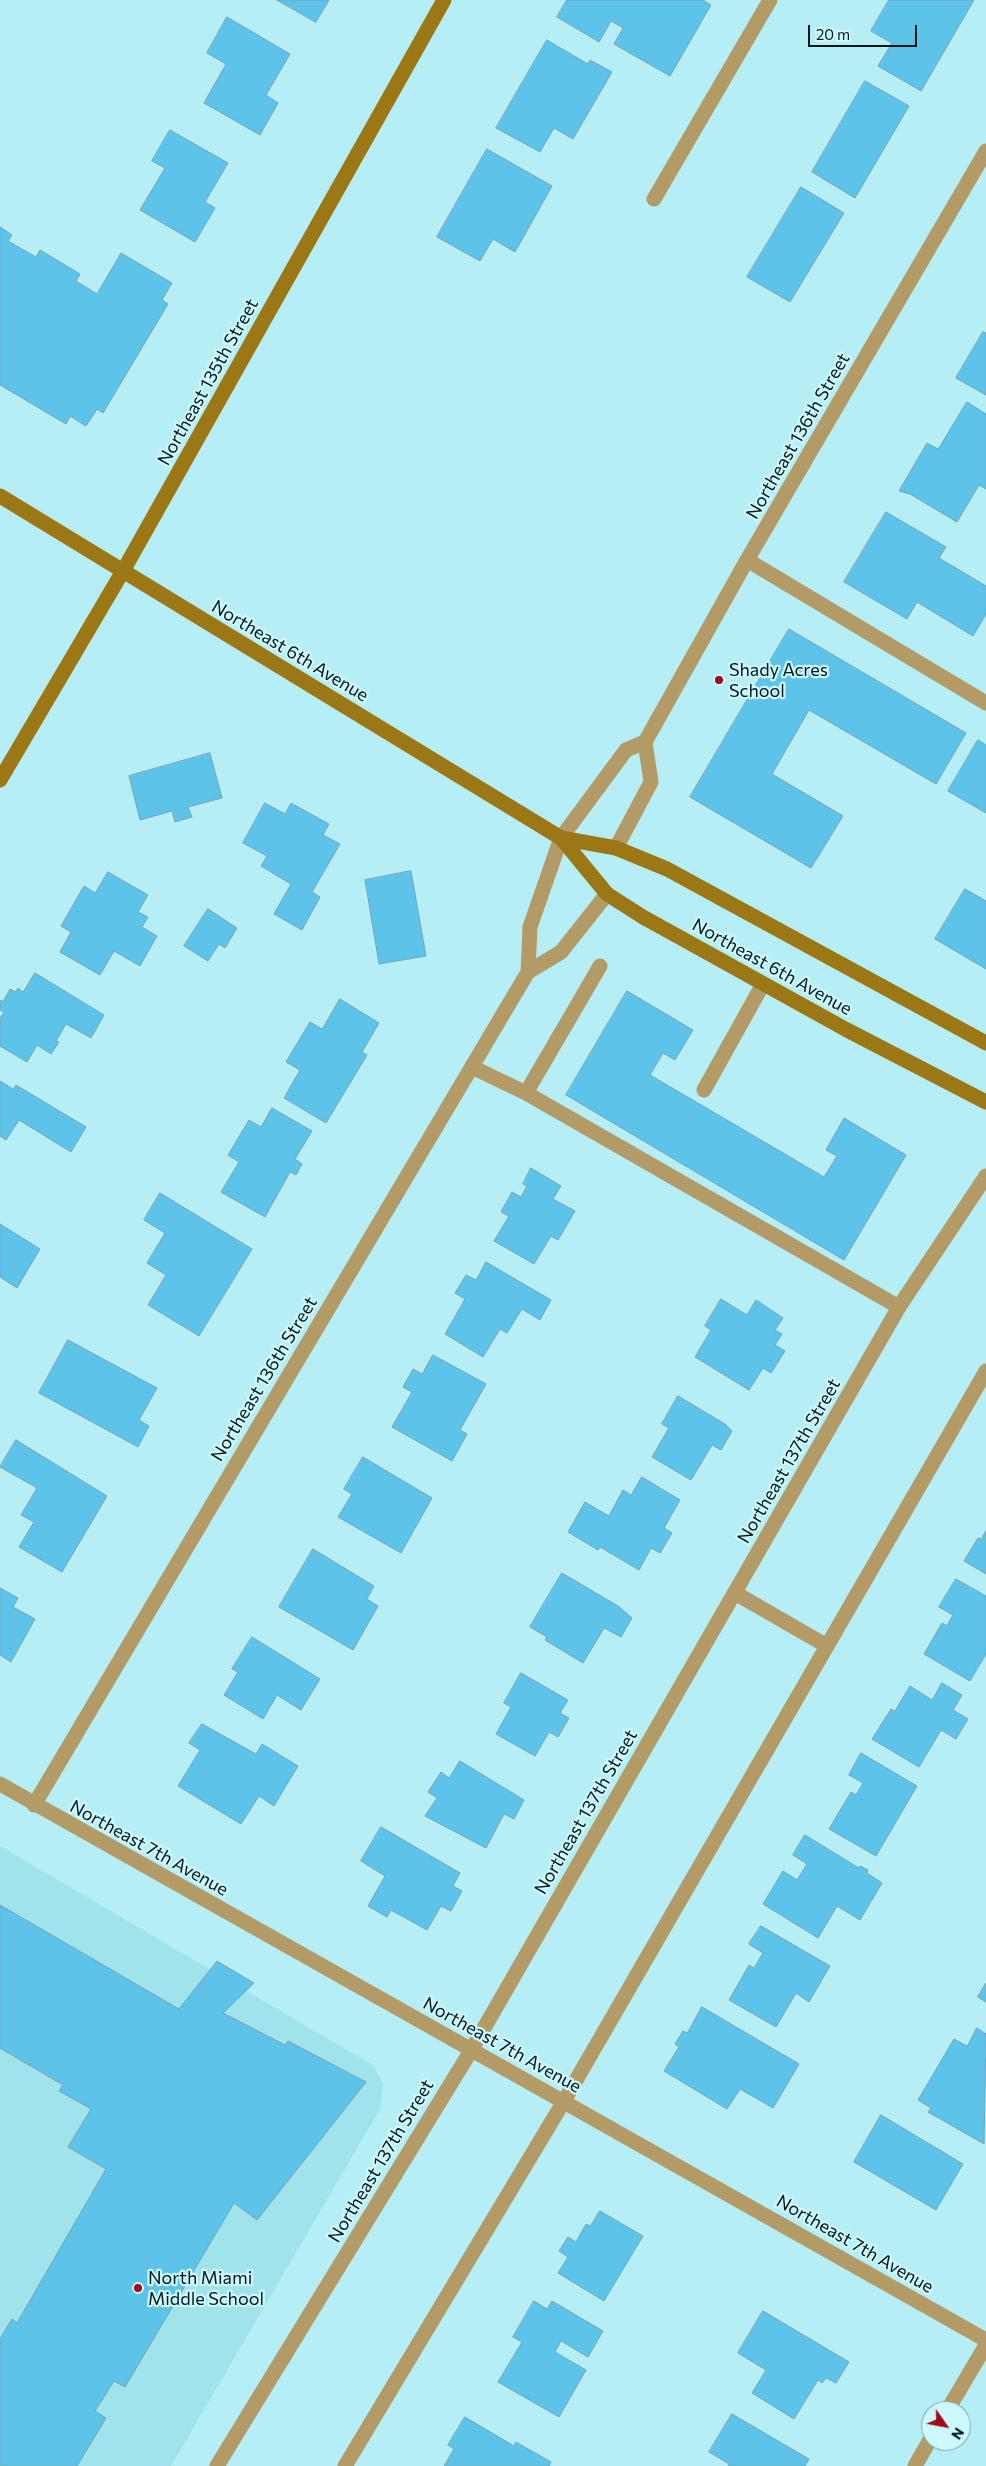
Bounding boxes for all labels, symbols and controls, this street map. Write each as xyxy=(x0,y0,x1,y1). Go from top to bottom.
scale bar xyxy=(811,15,920,47)
text: 20 m xyxy=(816,25,850,43)
street label: Northeast 135th Street xyxy=(153,295,263,469)
street label: Northeast 136th Street xyxy=(742,349,854,523)
street label: Northeast 6th Avenue xyxy=(208,596,372,706)
place label: Shady Acres School xyxy=(729,659,828,702)
marker: Shady Acres School xyxy=(713,674,725,686)
street label: Northeast 6th Avenue xyxy=(688,914,856,1020)
street label: Northeast 136th Street xyxy=(206,1293,322,1465)
street label: Northeast 137th Street xyxy=(733,1375,845,1547)
street label: Northeast 137th Street xyxy=(530,1726,642,1898)
street label: Northeast 7th Avenue xyxy=(66,1795,232,1901)
street label: Northeast 7th Avenue xyxy=(419,1992,585,2098)
street label: Northeast 137th Street xyxy=(324,2076,438,2246)
street label: Northeast 7th Avenue xyxy=(773,2190,937,2298)
place label: North Miami Middle School xyxy=(148,2267,264,2310)
marker: North Miami Middle School xyxy=(132,2282,144,2294)
north arrow xyxy=(921,2401,971,2451)
text: N xyxy=(948,2425,968,2443)

